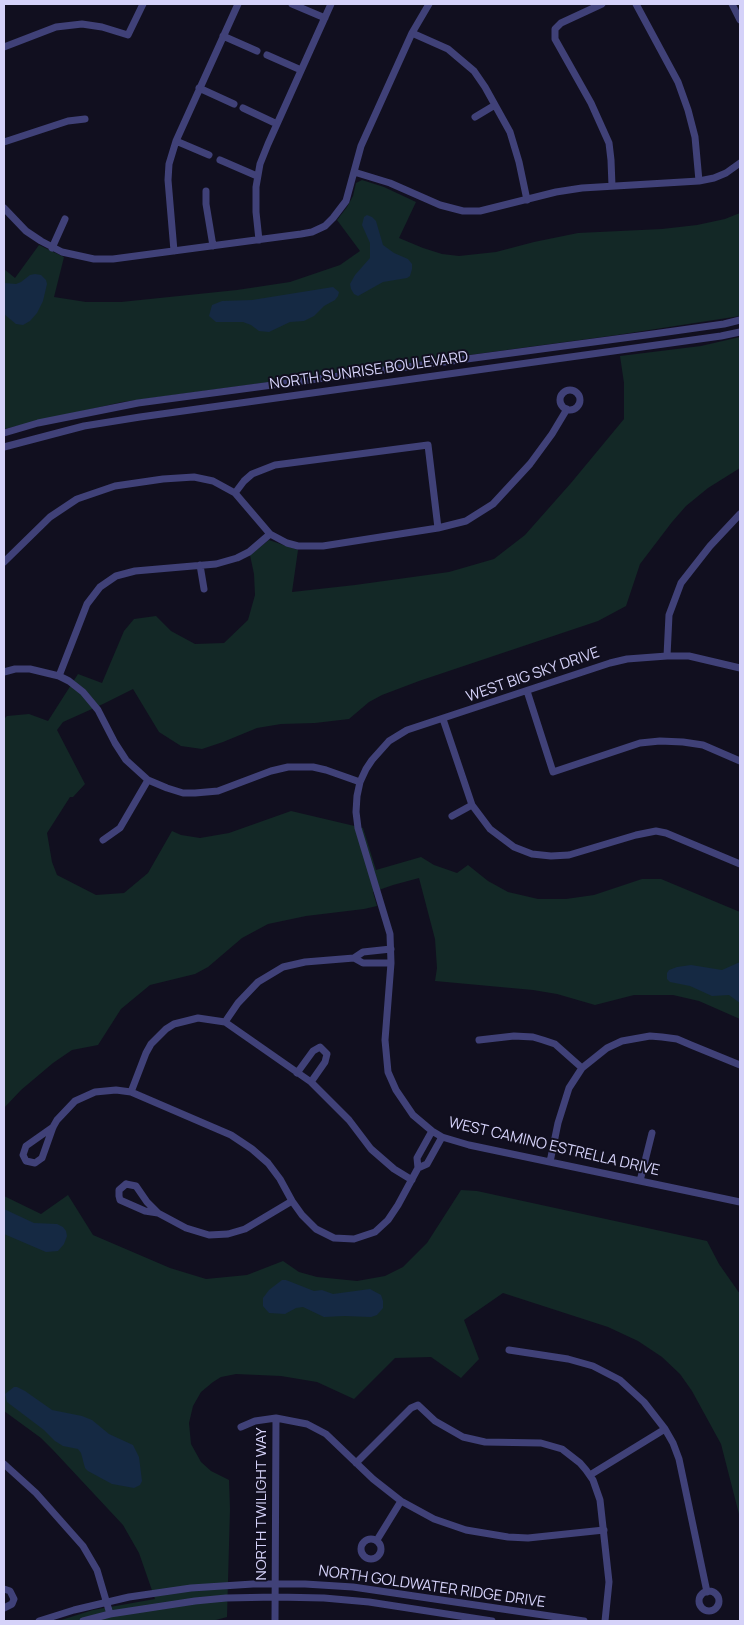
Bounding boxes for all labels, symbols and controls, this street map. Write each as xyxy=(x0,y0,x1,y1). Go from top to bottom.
street label: NORTH SUNRISE BOULEVARD xyxy=(269,348,469,394)
street label: WEST BIG SKY DRIVE xyxy=(464,644,602,706)
street label: WEST CAMINO ESTRELLA DRIVE xyxy=(447,1114,661,1180)
street label: NORTH TWILIGHT WAY xyxy=(253,1427,271,1581)
street label: NORTH GOLDWATER RIDGE DRIVE xyxy=(317,1562,547,1612)

